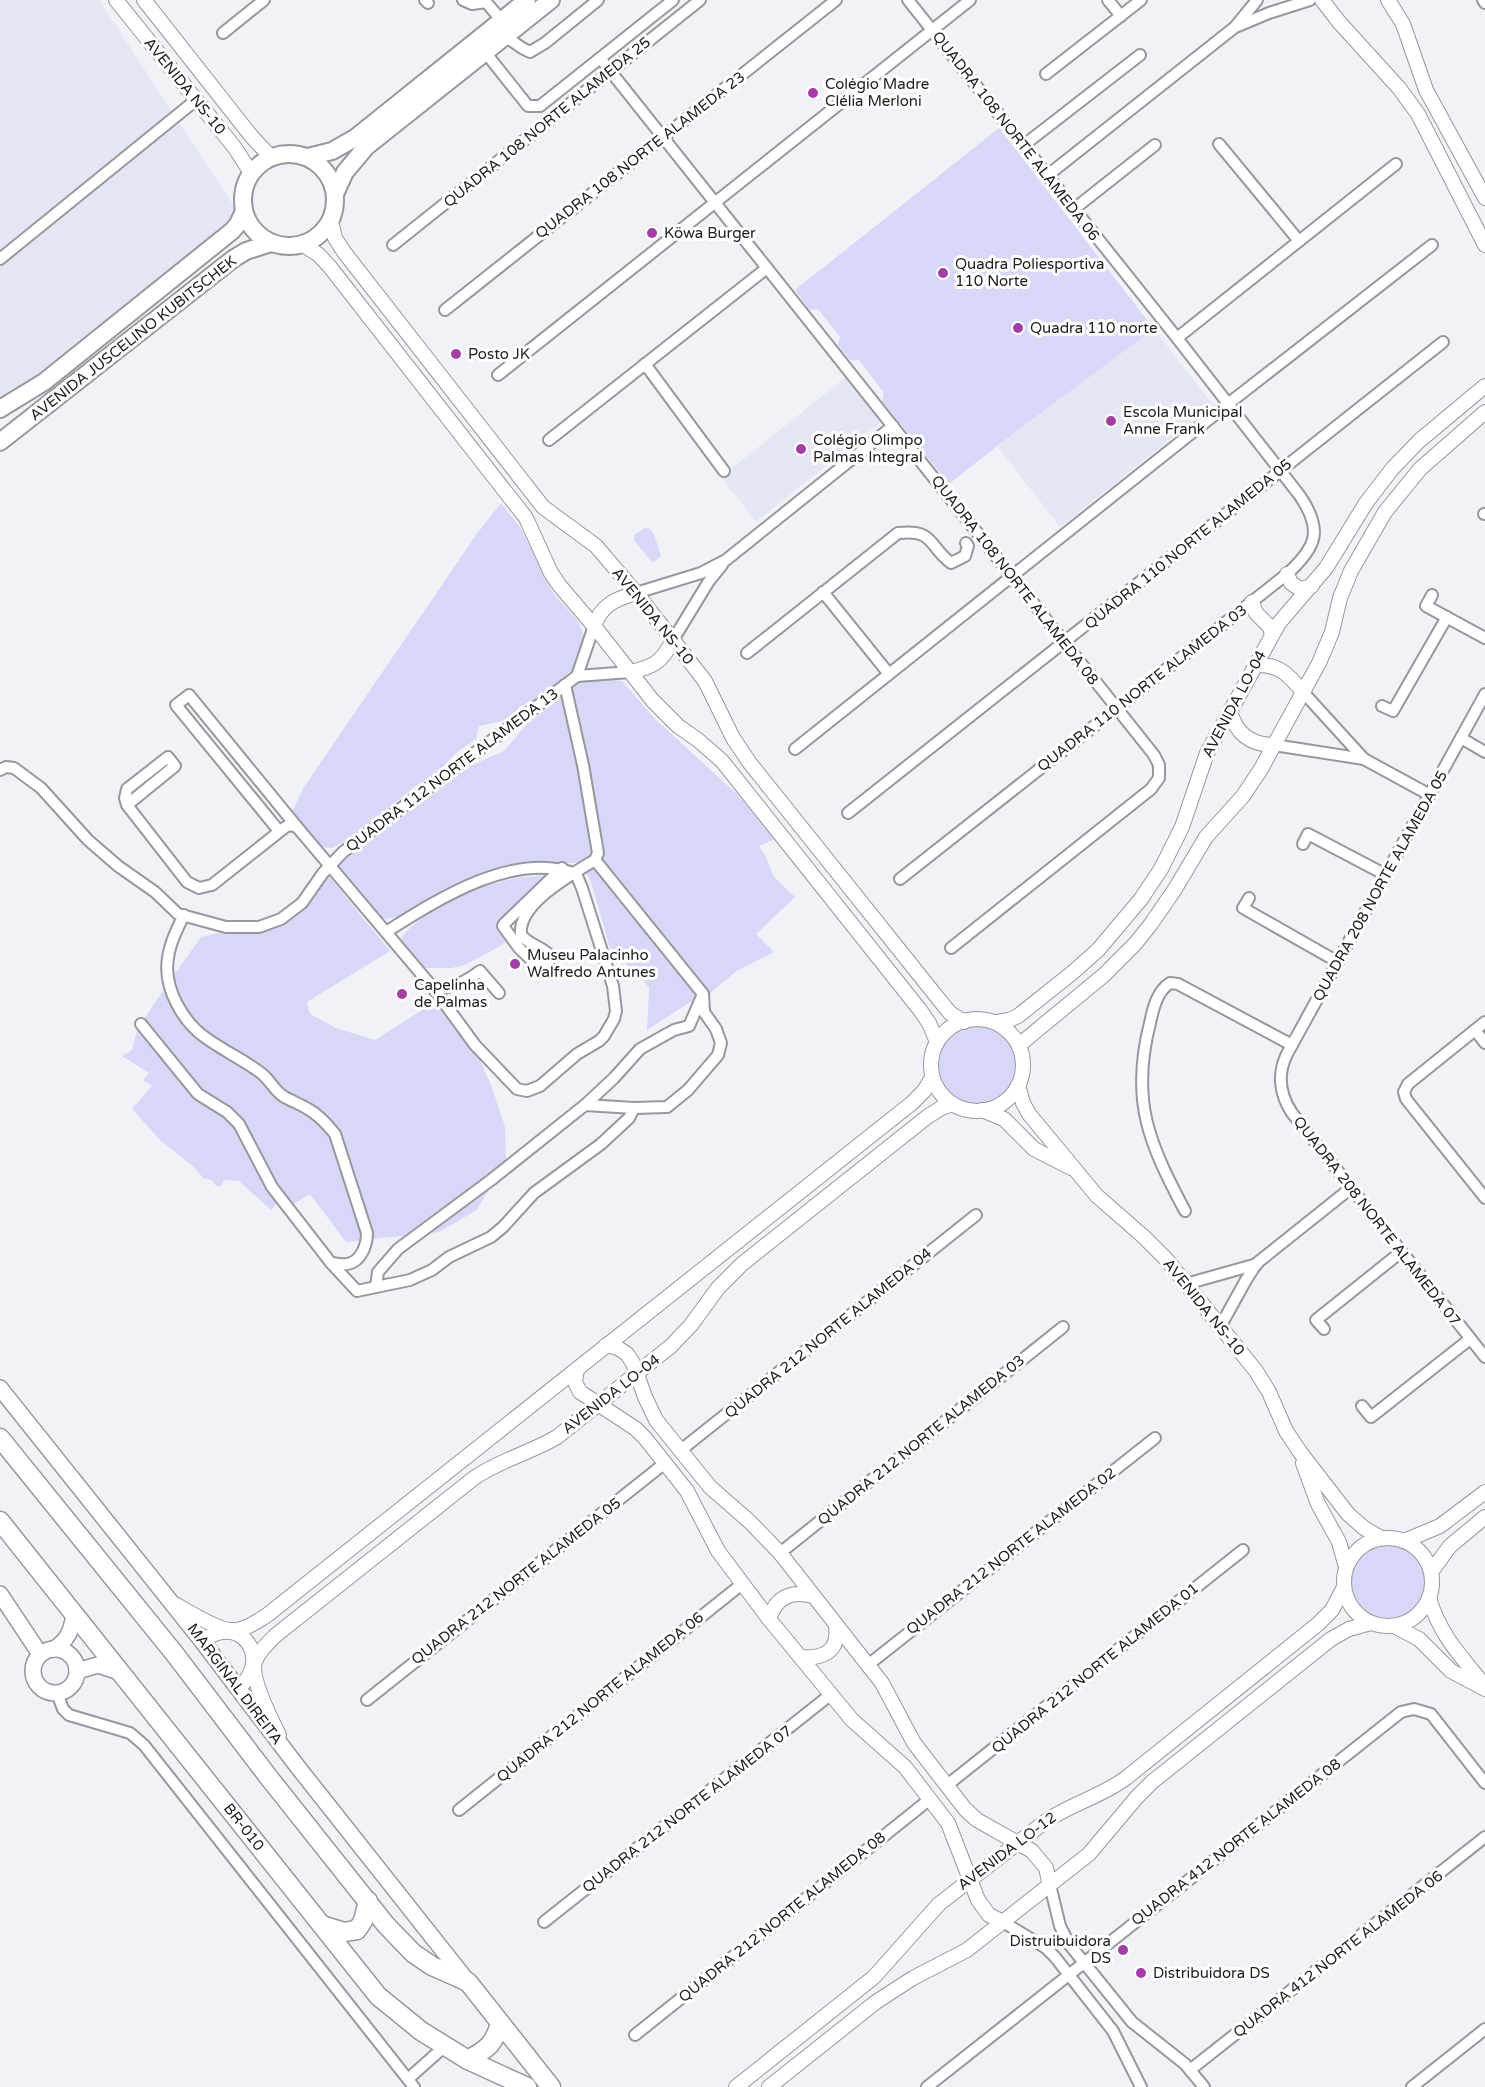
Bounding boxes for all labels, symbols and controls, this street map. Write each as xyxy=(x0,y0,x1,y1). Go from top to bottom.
street label: QUADRA 108 NORTE ALAMEDA 06 xyxy=(929,28,1103,244)
street label: QUADRA 108 NORTE ALAMEDA 25 xyxy=(440,33,654,211)
street label: AVENIDA NS-10 xyxy=(140,34,230,138)
street label: QUADRA 108 NORTE ALAMEDA 23 xyxy=(532,68,748,242)
place label: Colégio Madre Clélia Merloni xyxy=(825,75,929,110)
marker: Colégio Madre Clélia Merloni xyxy=(806,86,820,100)
place label: Köwa Burger xyxy=(664,224,756,242)
marker: Köwa Burger xyxy=(645,226,659,240)
street label: AVENIDA JUSCELINO KUBITSCHEK xyxy=(26,252,240,424)
place label: Quadra Poliesportiva 110 Norte xyxy=(955,255,1104,290)
marker: Quadra Poliesportiva 110 Norte xyxy=(936,266,950,280)
place label: Quadra 110 norte xyxy=(1030,319,1157,337)
marker: Quadra 110 norte xyxy=(1011,321,1025,335)
place label: Posto JK xyxy=(468,345,530,363)
marker: Posto JK xyxy=(449,347,463,361)
place label: Escola Municipal Anne Frank xyxy=(1123,403,1242,438)
marker: Escola Municipal Anne Frank xyxy=(1104,414,1118,428)
place label: Colégio Olimpo Palmas Integral xyxy=(813,431,923,466)
marker: Colégio Olimpo Palmas Integral xyxy=(794,442,808,456)
street label: QUADRA 110 NORTE ALAMEDA 05 xyxy=(1081,455,1295,633)
street label: QUADRA 108 NORTE ALAMEDA 08 xyxy=(928,472,1102,688)
street label: AVENIDA NS-10 xyxy=(608,564,698,668)
street label: QUADRA 110 NORTE ALAMEDA 03 xyxy=(1034,601,1250,775)
street label: AVENIDA LO-04 xyxy=(1198,647,1270,761)
street label: QUADRA 112 NORTE ALAMEDA 13 xyxy=(342,684,562,856)
street label: QUADRA 208 NORTE ALAMEDA 05 xyxy=(1309,768,1451,1004)
place label: Museu Palacinho Walfredo Antunes xyxy=(527,946,656,981)
marker: Museu Palacinho Walfredo Antunes xyxy=(508,957,522,971)
place label: Capelinha de Palmas xyxy=(414,976,487,1011)
marker: Capelinha de Palmas xyxy=(395,987,409,1001)
street label: QUADRA 208 NORTE ALAMEDA 07 xyxy=(1290,1113,1464,1329)
street label: QUADRA 212 NORTE ALAMEDA 04 xyxy=(721,1244,935,1422)
street label: AVENIDA NS-10 xyxy=(1159,1255,1249,1359)
street label: AVENIDA LO-04 xyxy=(559,1350,663,1438)
street label: QUADRA 212 NORTE ALAMEDA 03 xyxy=(814,1351,1028,1529)
street label: QUADRA 212 NORTE ALAMEDA 02 xyxy=(903,1464,1119,1638)
street label: QUADRA 212 NORTE ALAMEDA 05 xyxy=(408,1494,624,1668)
street label: QUADRA 212 NORTE ALAMEDA 01 xyxy=(988,1579,1202,1757)
street label: QUADRA 212 NORTE ALAMEDA 06 xyxy=(493,1608,707,1786)
street label: MARGINAL DIREITA xyxy=(184,1620,286,1748)
street label: QUADRA 212 NORTE ALAMEDA 07 xyxy=(579,1722,795,1896)
street label: QUADRA 412 NORTE ALAMEDA 08 xyxy=(1128,1755,1344,1929)
street label: BR-010 xyxy=(220,1800,268,1854)
street label: AVENIDA LO-12 xyxy=(954,1808,1060,1894)
street label: QUADRA 212 NORTE ALAMEDA 08 xyxy=(675,1828,889,2006)
street label: QUADRA 412 NORTE ALAMEDA 06 xyxy=(1230,1867,1446,2041)
place label: Distruibuidora DS xyxy=(1010,1932,1111,1967)
marker: Distruibuidora DS xyxy=(1116,1943,1130,1957)
place label: Distribuidora DS xyxy=(1153,1964,1270,1982)
marker: Distribuidora DS xyxy=(1134,1966,1148,1980)

